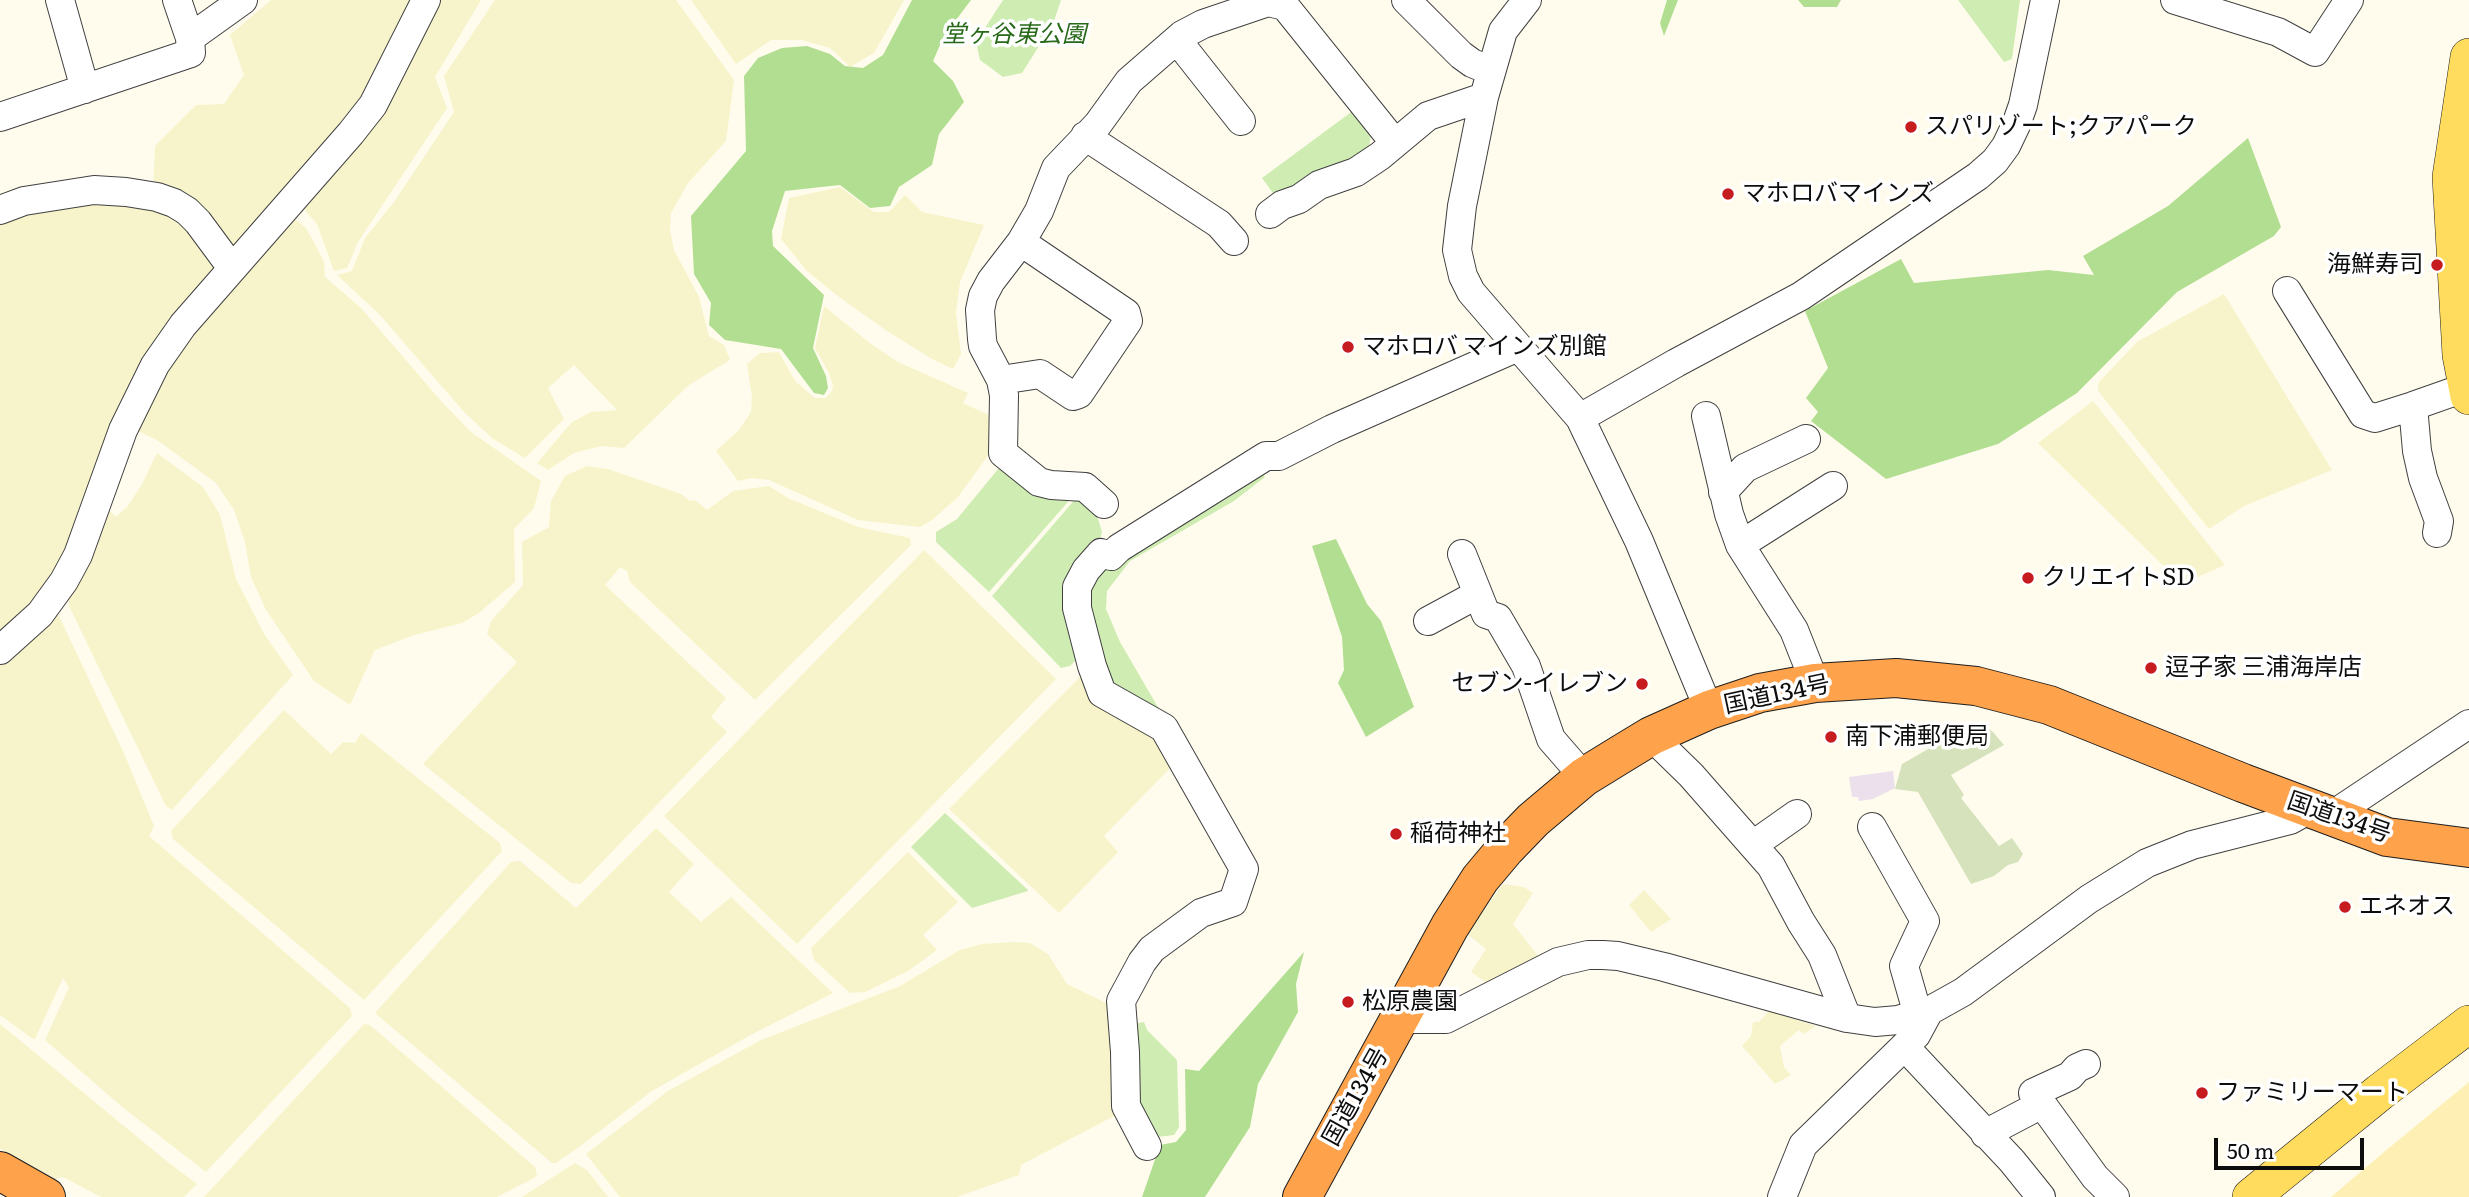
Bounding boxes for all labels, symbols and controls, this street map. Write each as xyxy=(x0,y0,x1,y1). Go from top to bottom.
park label: 堂ヶ谷東公園 xyxy=(942,21,1086,49)
place label: スパリゾート;クアパーク xyxy=(1925,113,2197,141)
marker: スパリゾート;クアパーク xyxy=(1903,119,1919,135)
place label: マホロバマインズ xyxy=(1742,180,1934,208)
marker: マホロバマインズ xyxy=(1720,186,1736,202)
place label: 海鮮寿司 xyxy=(2327,251,2423,279)
marker: 海鮮寿司 xyxy=(2429,257,2445,273)
place label: マホロバ マインズ別館 xyxy=(1362,333,1607,361)
marker: マホロバ マインズ別館 xyxy=(1340,339,1356,355)
place label: クリエイトSD xyxy=(2042,564,2195,592)
marker: クリエイトSD xyxy=(2020,570,2036,586)
place label: 逗子家 三浦海岸店 xyxy=(2165,654,2362,682)
marker: 逗子家 三浦海岸店 xyxy=(2143,660,2159,676)
place label: セブン-イレブン xyxy=(1452,670,1628,698)
street label: 国道134号 xyxy=(1721,670,1833,720)
marker: セブン-イレブン xyxy=(1634,676,1650,692)
place label: 南下浦郵便局 xyxy=(1845,723,1989,751)
marker: 南下浦郵便局 xyxy=(1823,729,1839,745)
street label: 国道134号 xyxy=(2283,787,2395,849)
place label: 稲荷神社 xyxy=(1410,820,1506,848)
marker: 稲荷神社 xyxy=(1388,826,1404,842)
place label: エネオス xyxy=(2359,893,2455,921)
marker: エネオス xyxy=(2337,899,2353,915)
place label: 松原農園 xyxy=(1362,988,1458,1016)
marker: 松原農園 xyxy=(1340,994,1356,1010)
street label: 国道134号 xyxy=(1317,1043,1395,1151)
place label: ファミリーマート xyxy=(2216,1079,2408,1107)
marker: ファミリーマート xyxy=(2194,1085,2210,1101)
scale bar xyxy=(2217,1124,2368,1168)
text: 50 m xyxy=(2227,1134,2274,1165)

